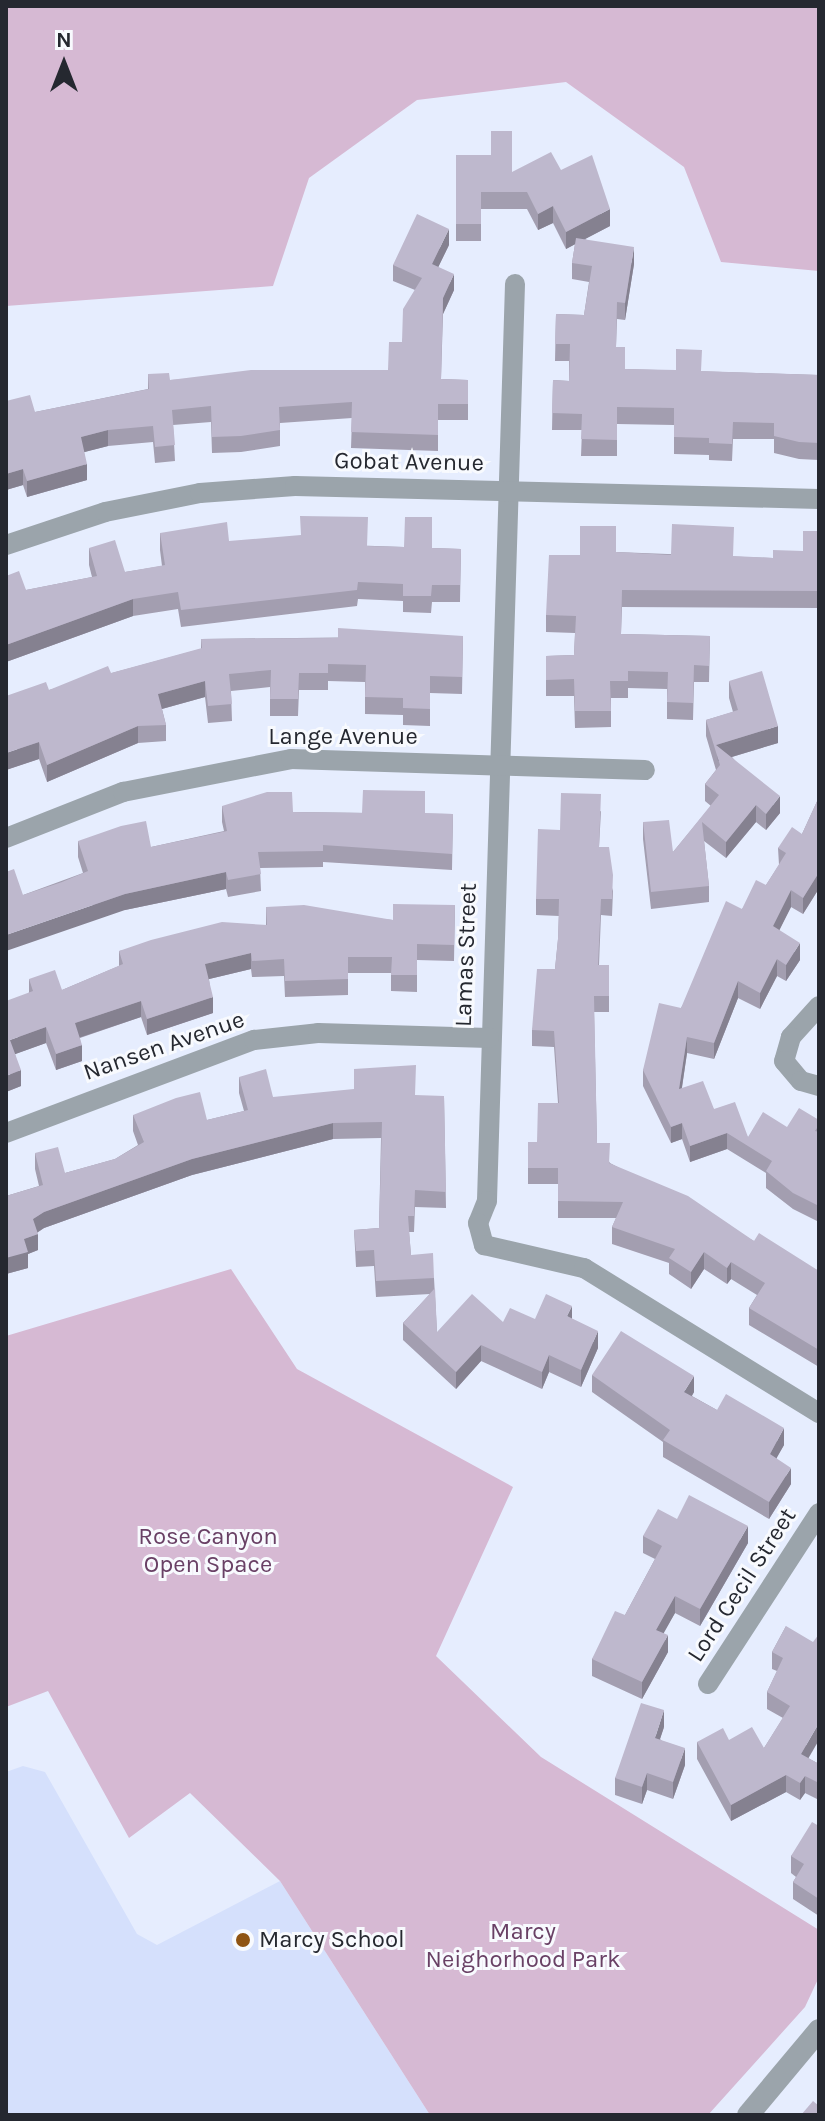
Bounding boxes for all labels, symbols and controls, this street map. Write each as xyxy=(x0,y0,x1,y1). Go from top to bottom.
north arrow xyxy=(24,24,104,104)
text: N xyxy=(56,27,72,53)
street label: Gobat Avenue xyxy=(334,446,484,478)
street label: Lange Avenue xyxy=(268,723,418,751)
street label: Lamas Street xyxy=(449,882,483,1028)
street label: Nansen Avenue xyxy=(80,1005,248,1087)
street label: Lord Cecil Street xyxy=(682,1503,802,1667)
park label: Rose Canyon Open Space xyxy=(138,1523,278,1579)
park label: Marcy Neighorhood Park xyxy=(425,1918,621,1974)
place label: Marcy School xyxy=(259,1926,405,1954)
marker: Marcy School xyxy=(234,1931,252,1949)

